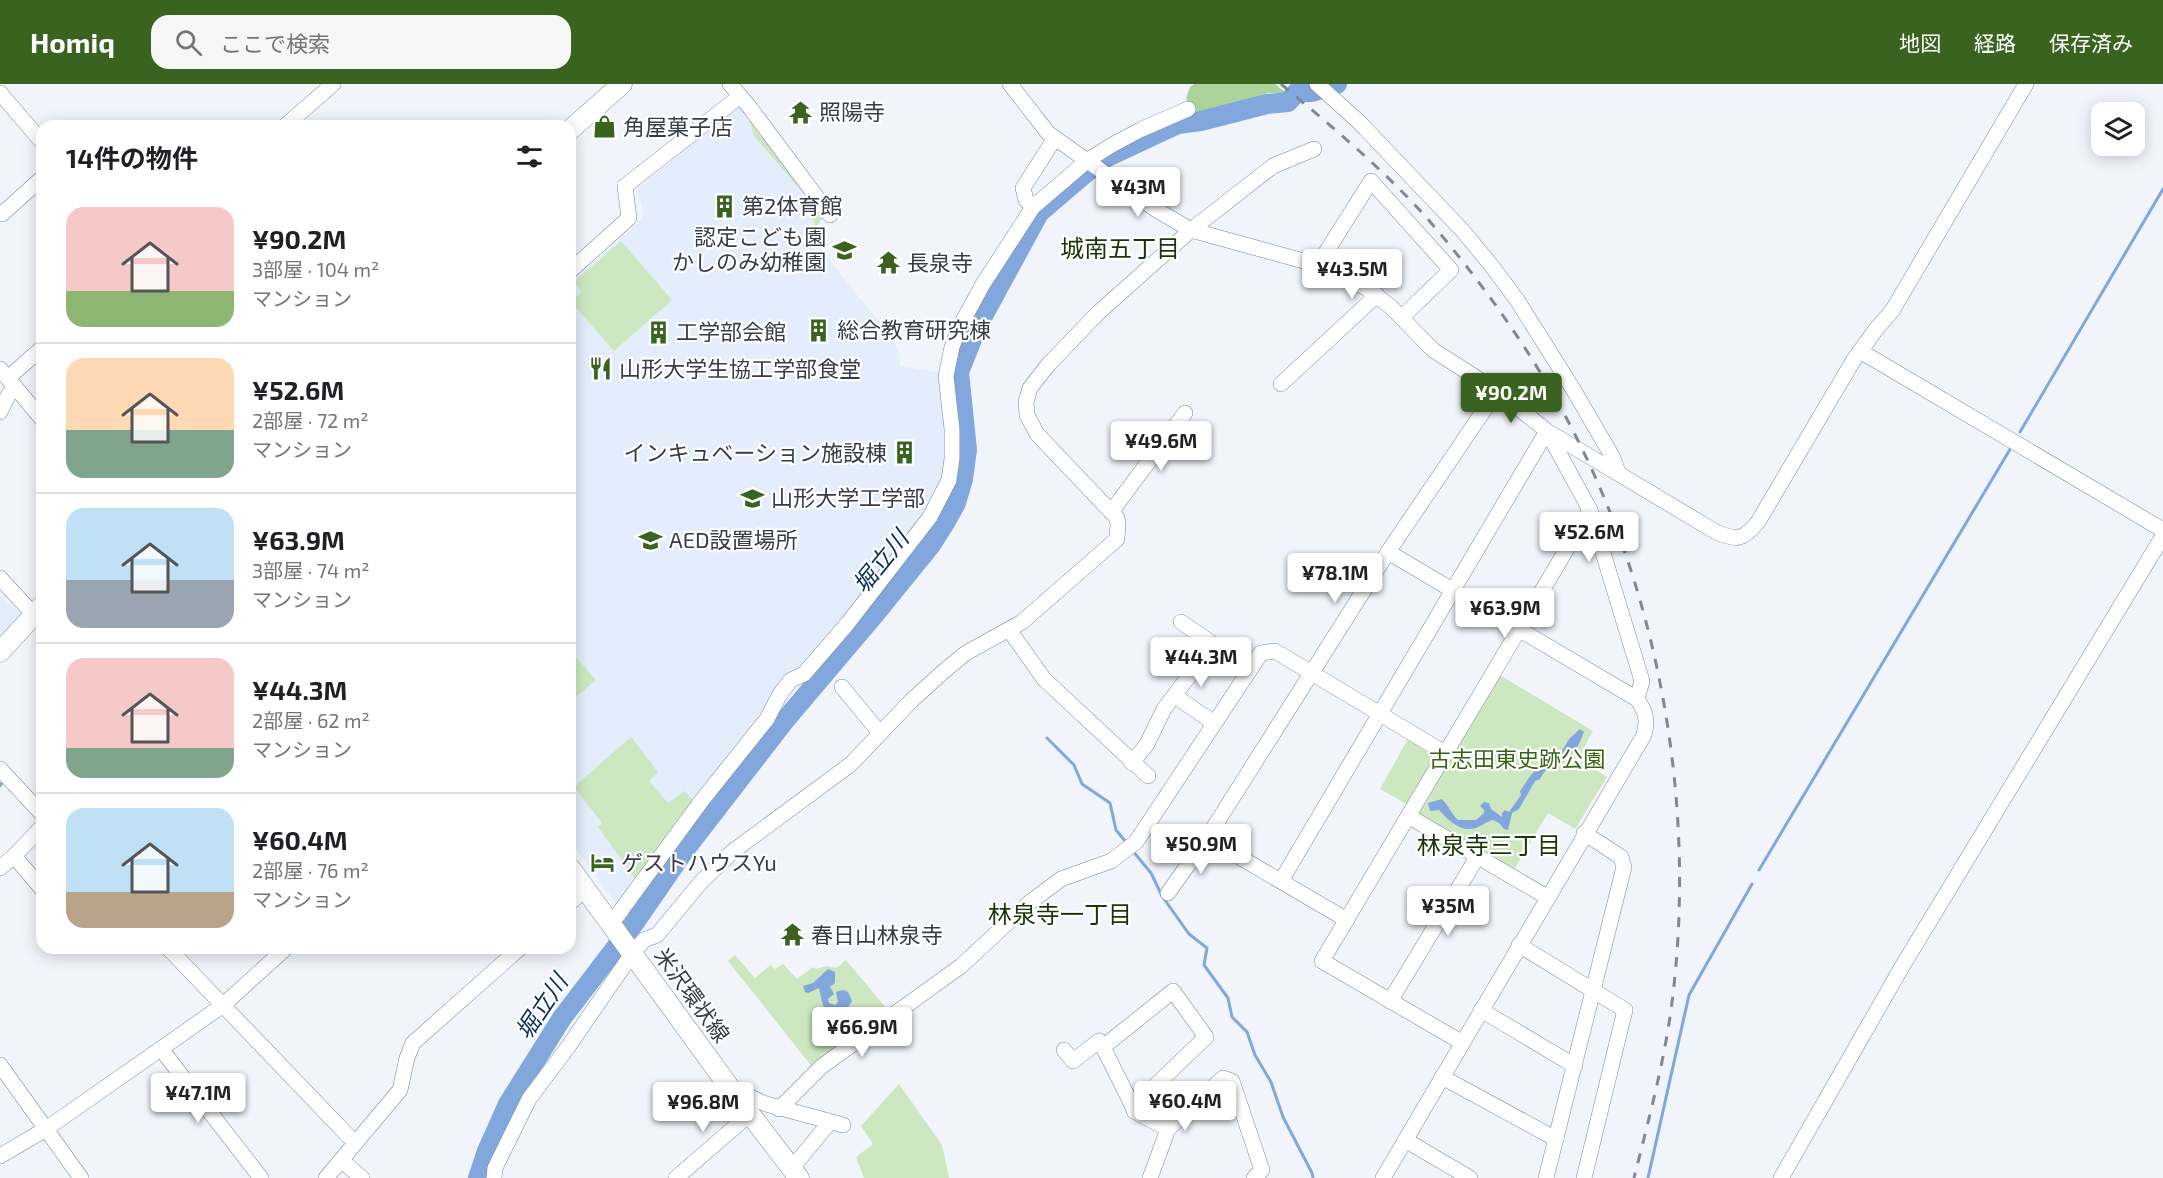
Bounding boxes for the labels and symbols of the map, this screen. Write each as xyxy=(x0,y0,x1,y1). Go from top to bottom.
place label: 照陽寺 xyxy=(819,98,885,124)
temple icon: 照陽寺 xyxy=(788,99,814,125)
place label: 角屋菓子店 xyxy=(623,113,733,139)
shop icon: 角屋菓子店 xyxy=(592,114,618,140)
pin: ¥43M xyxy=(1102,167,1174,218)
place label: 第2体育館 xyxy=(742,192,842,218)
building icon: 第2体育館 xyxy=(711,193,737,219)
place label: 認定こども園 かしのみ幼稚園 xyxy=(672,223,826,274)
district label: 城南五丁目 xyxy=(1060,233,1180,262)
school or university icon: 認定こども園 かしのみ幼稚園 xyxy=(831,237,857,263)
place label: 長泉寺 xyxy=(907,249,973,275)
pin: ¥43.5M xyxy=(1303,249,1401,300)
temple icon: 長泉寺 xyxy=(876,250,902,276)
place label: 総合教育研究棟 xyxy=(837,316,991,342)
building icon: 総合教育研究棟 xyxy=(806,317,832,343)
place label: 工学部会館 xyxy=(676,318,786,344)
building icon: 工学部会館 xyxy=(645,319,671,345)
place label: 山形大学生協工学部食堂 xyxy=(619,355,861,381)
restaurant icon: 山形大学生協工学部食堂 xyxy=(588,356,614,382)
pin: ¥90.2M xyxy=(1462,373,1560,424)
pin: ¥49.6M xyxy=(1112,421,1210,472)
place label: インキュベーション施設棟 xyxy=(623,439,887,465)
building icon: インキュベーション施設棟 xyxy=(892,440,918,466)
place label: 山形大学工学部 xyxy=(771,484,925,510)
school or university icon: 山形大学工学部 xyxy=(740,485,766,511)
pin: ¥52.6M xyxy=(1540,512,1638,563)
water label: 堀立川 xyxy=(846,522,916,598)
place label: AED設置場所 xyxy=(669,526,798,552)
school or university icon: AED設置場所 xyxy=(638,527,664,553)
pin: ¥78.1M xyxy=(1286,553,1384,604)
pin: ¥63.9M xyxy=(1456,588,1554,639)
pin: ¥44.3M xyxy=(1152,637,1250,688)
park label: 古志田東史跡公園 xyxy=(1429,745,1605,771)
pin: ¥50.9M xyxy=(1152,824,1250,875)
district label: 林泉寺三丁目 xyxy=(1417,830,1561,859)
place label: ゲストハウスYu xyxy=(621,849,777,875)
hotel icon: ゲストハウスYu xyxy=(590,850,616,876)
pin: ¥35M xyxy=(1412,886,1484,937)
district label: 林泉寺一丁目 xyxy=(988,899,1132,928)
place label: 春日山林泉寺 xyxy=(811,921,943,947)
temple icon: 春日山林泉寺 xyxy=(780,922,806,948)
street label: 米沢環状線 xyxy=(650,942,736,1047)
water label: 堀立川 xyxy=(509,966,575,1044)
pin: ¥66.9M xyxy=(813,1007,911,1058)
pin: ¥47.1M xyxy=(149,1073,247,1124)
pin: ¥60.4M xyxy=(1136,1081,1234,1132)
pin: ¥96.8M xyxy=(654,1082,752,1133)

